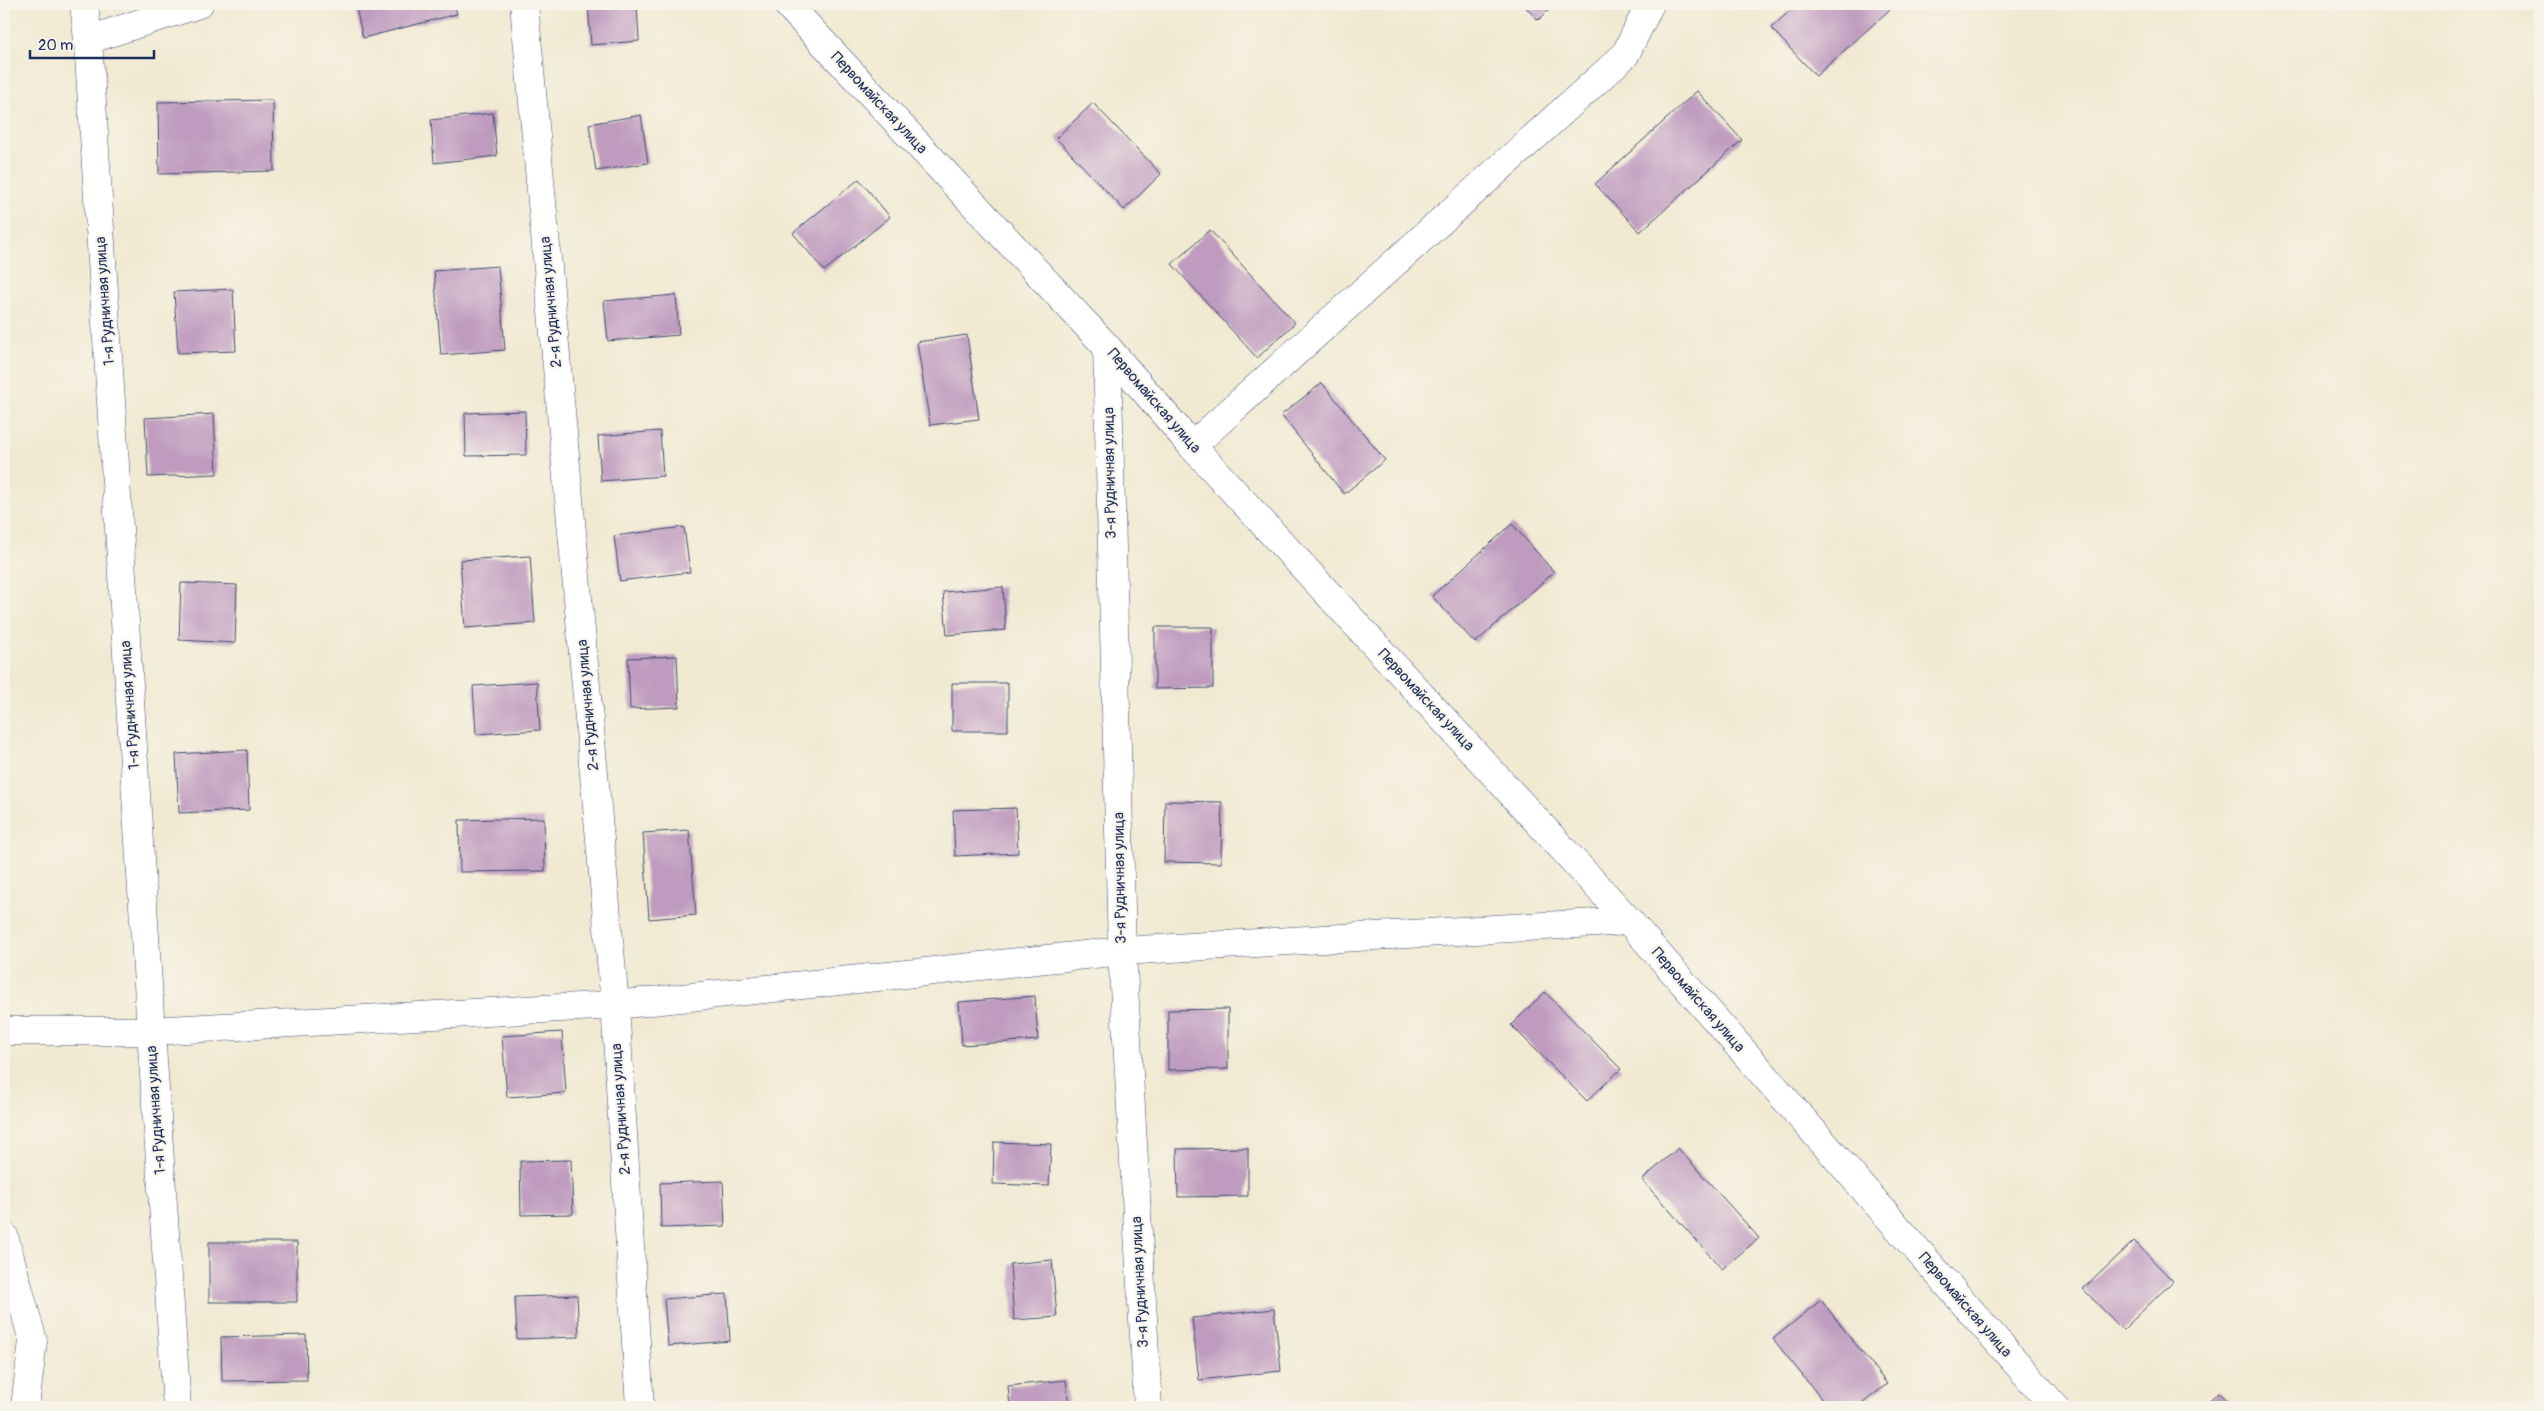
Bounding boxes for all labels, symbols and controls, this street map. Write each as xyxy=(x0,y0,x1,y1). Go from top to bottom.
scale bar xyxy=(30,28,154,60)
text: 20 m xyxy=(38,36,73,55)
street label: Первомайская улица xyxy=(827,48,931,158)
street label: 1-я Рудничная улица xyxy=(91,236,119,366)
street label: 2-я Рудничная улица xyxy=(536,236,566,368)
street label: Первомайская улица xyxy=(1103,345,1205,457)
street label: 3-я Рудничная улица xyxy=(1099,407,1121,539)
street label: 2-я Рудничная улица xyxy=(573,639,603,771)
street label: 1-я Рудничная улица xyxy=(116,640,144,770)
street label: Первомайская улица xyxy=(1374,645,1478,755)
street label: 3-я Рудничная улица xyxy=(1109,812,1131,944)
street label: Первомайская улица xyxy=(1647,944,1749,1056)
street label: 2-я Рудничная улица xyxy=(607,1043,635,1175)
street label: 1-я Рудничная улица xyxy=(142,1045,170,1175)
street label: 3-я Рудничная улица xyxy=(1127,1216,1153,1348)
street label: Первомайская улица xyxy=(1914,1249,2016,1361)

